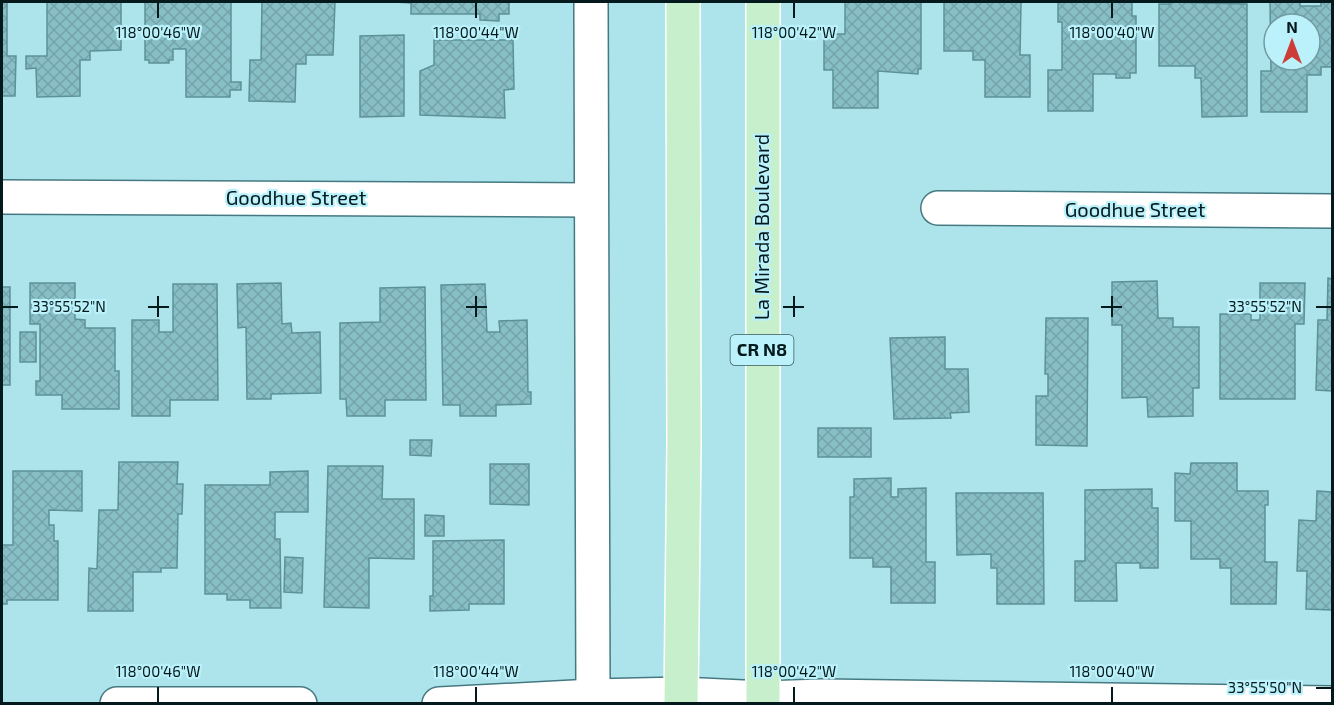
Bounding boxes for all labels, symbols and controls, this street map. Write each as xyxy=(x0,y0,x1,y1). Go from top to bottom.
north arrow xyxy=(1262,12,1322,72)
text: N xyxy=(1286,17,1298,36)
text: 118°00'46"W xyxy=(116,23,200,41)
text: 118°00'44"W xyxy=(433,23,519,41)
text: 118°00'42"W xyxy=(752,23,836,41)
text: 118°00'40"W xyxy=(1069,23,1155,41)
street label: La Mirada Boulevard xyxy=(749,134,773,320)
street label: Goodhue Street xyxy=(226,185,367,209)
street label: Goodhue Street xyxy=(1065,197,1206,221)
text: 33°55'52"N xyxy=(32,297,106,315)
text: 33°55'52"N xyxy=(1228,297,1302,315)
road number: CR N8 xyxy=(730,335,794,365)
text: 118°00'46"W xyxy=(116,662,200,680)
text: 118°00'44"W xyxy=(433,662,519,680)
text: 118°00'42"W xyxy=(752,662,836,680)
text: 118°00'40"W xyxy=(1069,662,1155,680)
text: 33°55'50"N xyxy=(1228,678,1302,696)

